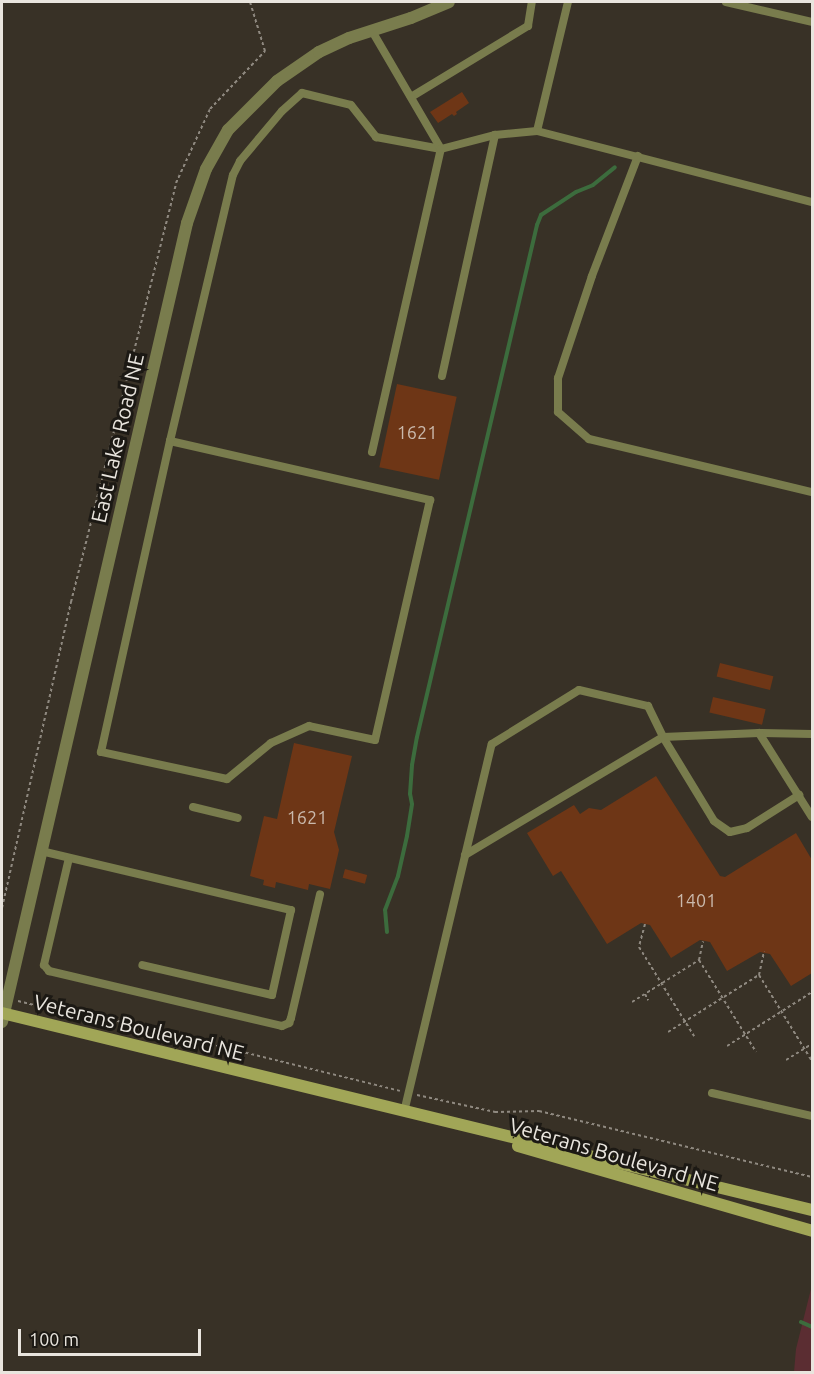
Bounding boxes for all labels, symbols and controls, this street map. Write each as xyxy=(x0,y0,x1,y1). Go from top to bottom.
street label: East Lake Road NE xyxy=(85,351,149,525)
house number: 1621 xyxy=(397,421,437,443)
house number: 1621 xyxy=(287,806,327,828)
house number: 1401 xyxy=(676,889,716,911)
street label: Veterans Boulevard NE xyxy=(31,989,247,1065)
street label: Veterans Boulevard NE xyxy=(507,1112,721,1196)
scale bar xyxy=(21,1317,204,1355)
text: 100 m xyxy=(29,1329,79,1349)

